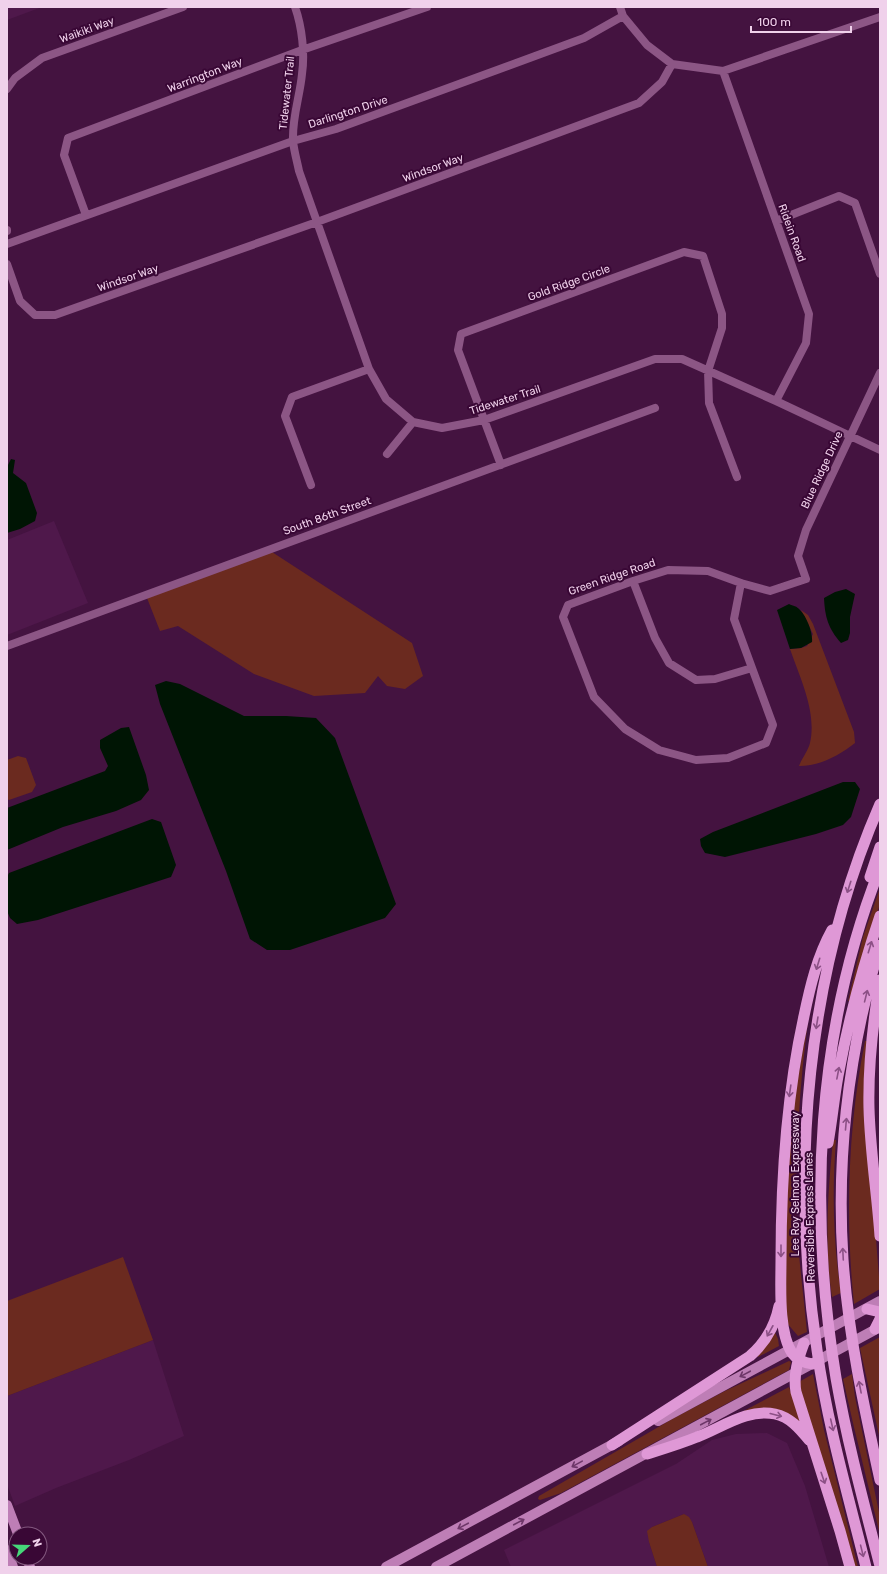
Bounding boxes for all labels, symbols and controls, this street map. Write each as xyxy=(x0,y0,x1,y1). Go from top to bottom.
scale bar xyxy=(751,8,851,34)
street label: Waikiki Way xyxy=(58,14,116,46)
text: 100 m xyxy=(757,15,791,29)
street label: Warrington Way xyxy=(166,55,244,95)
street label: Tidewater Trail xyxy=(277,56,297,130)
street label: Darlington Drive xyxy=(307,93,389,131)
street label: Windsor Way xyxy=(401,151,465,185)
street label: Ridein Road xyxy=(776,202,808,264)
street label: Windsor Way xyxy=(96,261,160,295)
street label: Gold Ridge Circle xyxy=(526,262,612,304)
street label: Tidewater Trail xyxy=(468,382,542,418)
street label: Blue Ridge Drive xyxy=(798,429,846,511)
street label: South 86th Street xyxy=(281,494,373,538)
street label: Green Ridge Road xyxy=(567,556,657,598)
one-way arrow xyxy=(845,880,853,892)
one-way arrow xyxy=(867,941,874,954)
one-way arrow xyxy=(814,957,821,970)
one-way arrow xyxy=(863,990,871,1003)
one-way arrow xyxy=(813,1016,821,1029)
one-way arrow xyxy=(835,1067,843,1080)
one-way arrow xyxy=(786,1084,794,1097)
street label: Lee Roy Selmon Expressway xyxy=(789,1111,802,1257)
one-way arrow xyxy=(842,1118,849,1131)
street label: Reversible Express Lanes xyxy=(802,1152,818,1282)
one-way arrow xyxy=(777,1244,785,1257)
one-way arrow xyxy=(839,1248,847,1261)
one-way arrow xyxy=(766,1325,773,1337)
one-way arrow xyxy=(739,1371,751,1379)
one-way arrow xyxy=(856,1381,864,1394)
one-way arrow xyxy=(769,1412,782,1419)
one-way arrow xyxy=(700,1418,712,1425)
one-way arrow xyxy=(828,1418,836,1431)
one-way arrow xyxy=(572,1461,584,1468)
one-way arrow xyxy=(820,1471,827,1484)
one-way arrow xyxy=(513,1518,525,1525)
one-way arrow xyxy=(457,1523,469,1530)
north arrow xyxy=(8,1526,48,1566)
text: N xyxy=(29,1537,44,1549)
one-way arrow xyxy=(859,1545,866,1558)

